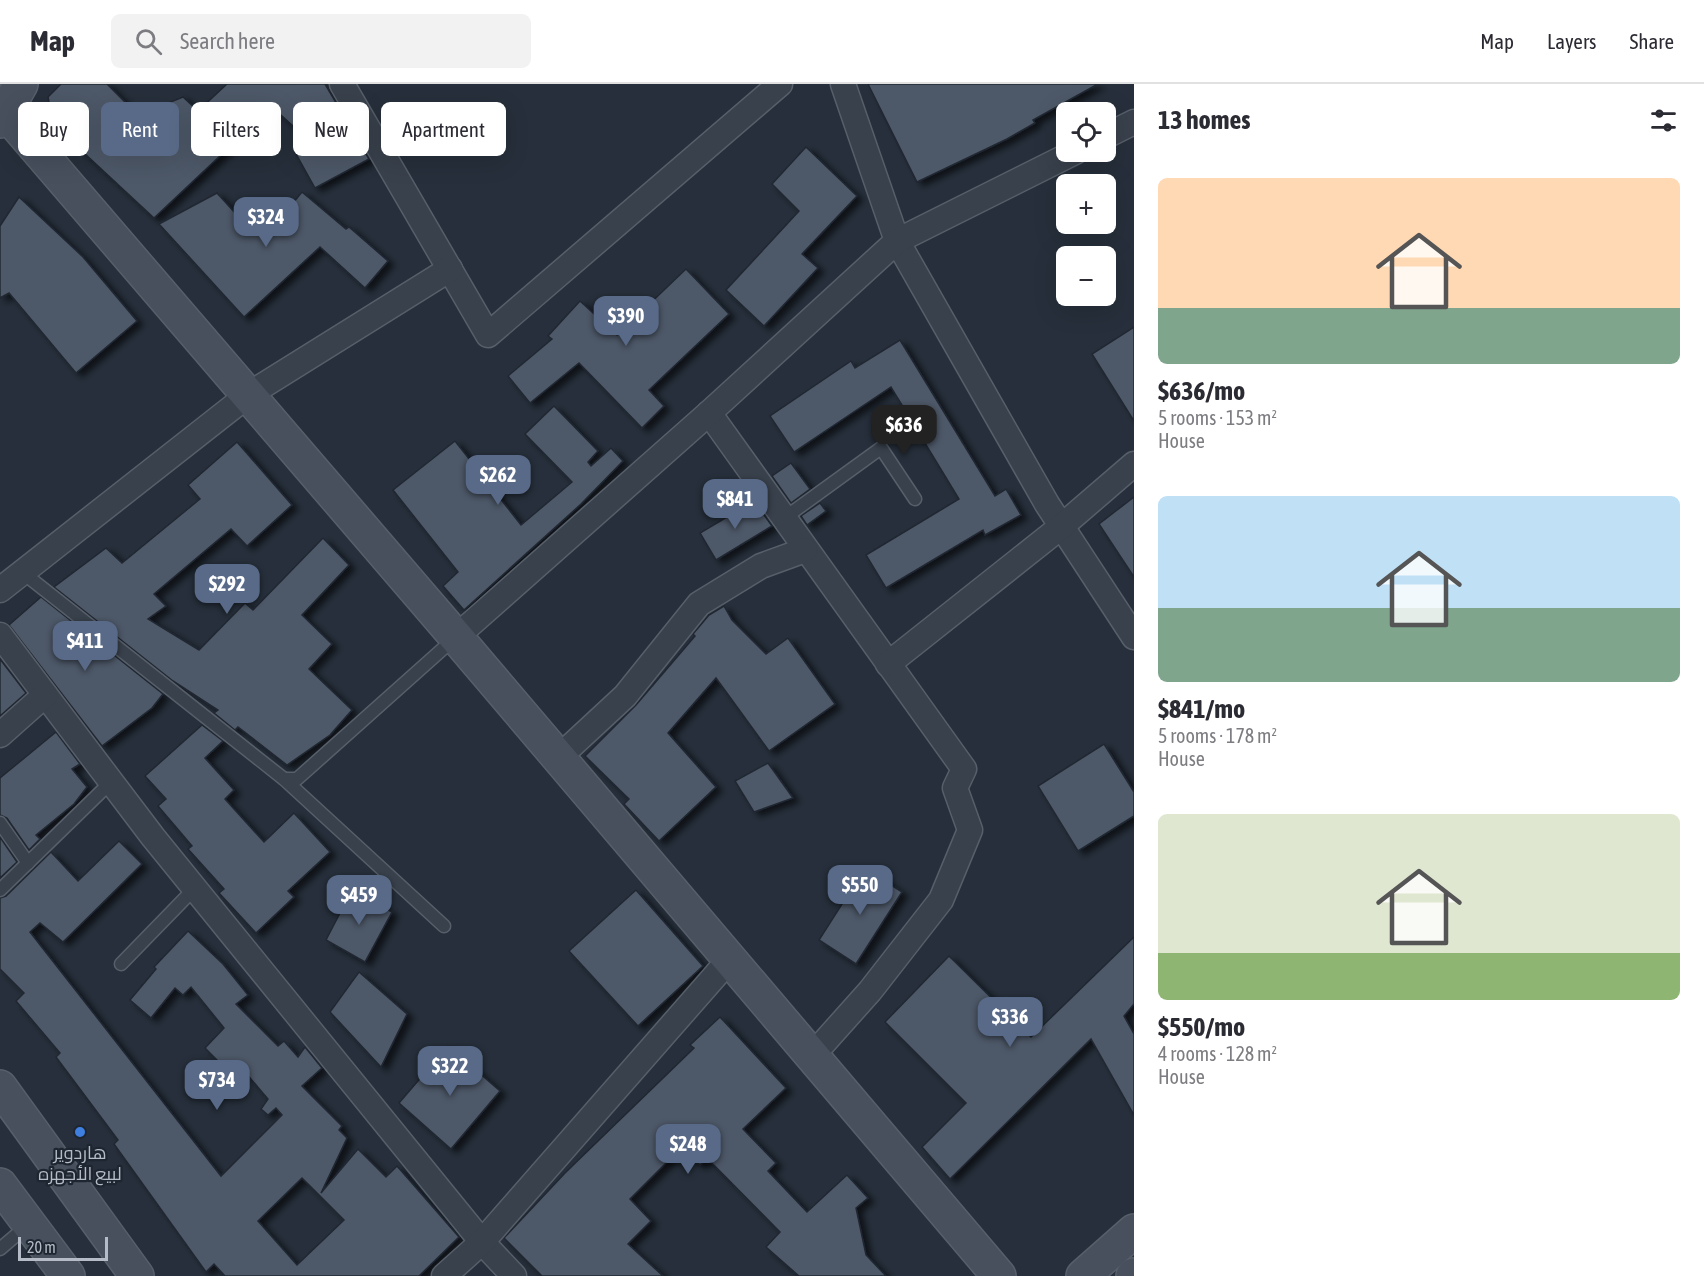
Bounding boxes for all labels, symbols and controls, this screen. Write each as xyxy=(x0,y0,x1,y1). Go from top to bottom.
search box xyxy=(111,14,531,68)
text: Map xyxy=(30,25,75,57)
icon: search xyxy=(132,25,165,58)
text: Search here xyxy=(180,28,275,54)
text: Map xyxy=(1480,29,1514,53)
text: Layers xyxy=(1547,29,1597,53)
text: Share xyxy=(1630,29,1674,53)
chip: Buy xyxy=(18,102,89,156)
chip: Rent xyxy=(101,102,179,156)
chip: Filters xyxy=(191,102,281,156)
chip: New xyxy=(293,102,369,156)
chip: Apartment xyxy=(381,102,506,156)
map controls xyxy=(1056,102,1116,306)
button: locate xyxy=(1056,102,1116,162)
icon: filters xyxy=(1647,104,1680,137)
text: 13 homes xyxy=(1158,105,1251,135)
button: + xyxy=(1056,174,1116,234)
pin: $324 xyxy=(230,197,302,248)
text: $324 xyxy=(248,205,284,228)
icon: home xyxy=(1365,217,1473,325)
button: − xyxy=(1056,246,1116,306)
pin: $390 xyxy=(590,296,662,347)
text: $390 xyxy=(608,304,644,327)
text: $636/mo xyxy=(1158,376,1245,406)
pin: $636 xyxy=(868,405,940,456)
text: 5 rooms · 153 m² xyxy=(1158,406,1277,429)
text: $636 xyxy=(886,413,922,436)
text: House xyxy=(1158,429,1205,452)
pin: $262 xyxy=(462,455,534,506)
text: $262 xyxy=(480,463,516,486)
pin: $841 xyxy=(699,479,771,530)
text: $841 xyxy=(717,487,753,510)
icon: home xyxy=(1365,535,1473,643)
pin: $292 xyxy=(191,564,263,615)
text: $292 xyxy=(209,572,245,595)
pin: $411 xyxy=(49,621,121,672)
text: $411 xyxy=(67,629,103,652)
text: $841/mo xyxy=(1158,694,1245,724)
text: 5 rooms · 178 m² xyxy=(1158,724,1277,747)
text: House xyxy=(1158,747,1205,770)
icon: home xyxy=(1365,853,1473,961)
pin: $550 xyxy=(824,865,896,916)
text: $550 xyxy=(842,873,878,896)
pin: $459 xyxy=(323,875,395,926)
text: $459 xyxy=(341,883,377,906)
pin: $336 xyxy=(974,997,1046,1048)
text: $336 xyxy=(992,1005,1028,1028)
text: $550/mo xyxy=(1158,1012,1245,1042)
text: 4 rooms · 128 m² xyxy=(1158,1042,1277,1065)
pin: $322 xyxy=(414,1046,486,1097)
text: $322 xyxy=(432,1054,468,1077)
pin: $734 xyxy=(181,1060,253,1111)
text: House xyxy=(1158,1065,1205,1088)
text: $734 xyxy=(199,1068,235,1091)
pin: $248 xyxy=(652,1124,724,1175)
marker: هاردوير لبيع الأجهزه xyxy=(73,1125,87,1139)
text: $248 xyxy=(670,1132,706,1155)
place label: هاردوير لبيع الأجهزه xyxy=(38,1142,122,1186)
scale bar xyxy=(18,1234,108,1262)
text: 20 m xyxy=(27,1238,56,1256)

